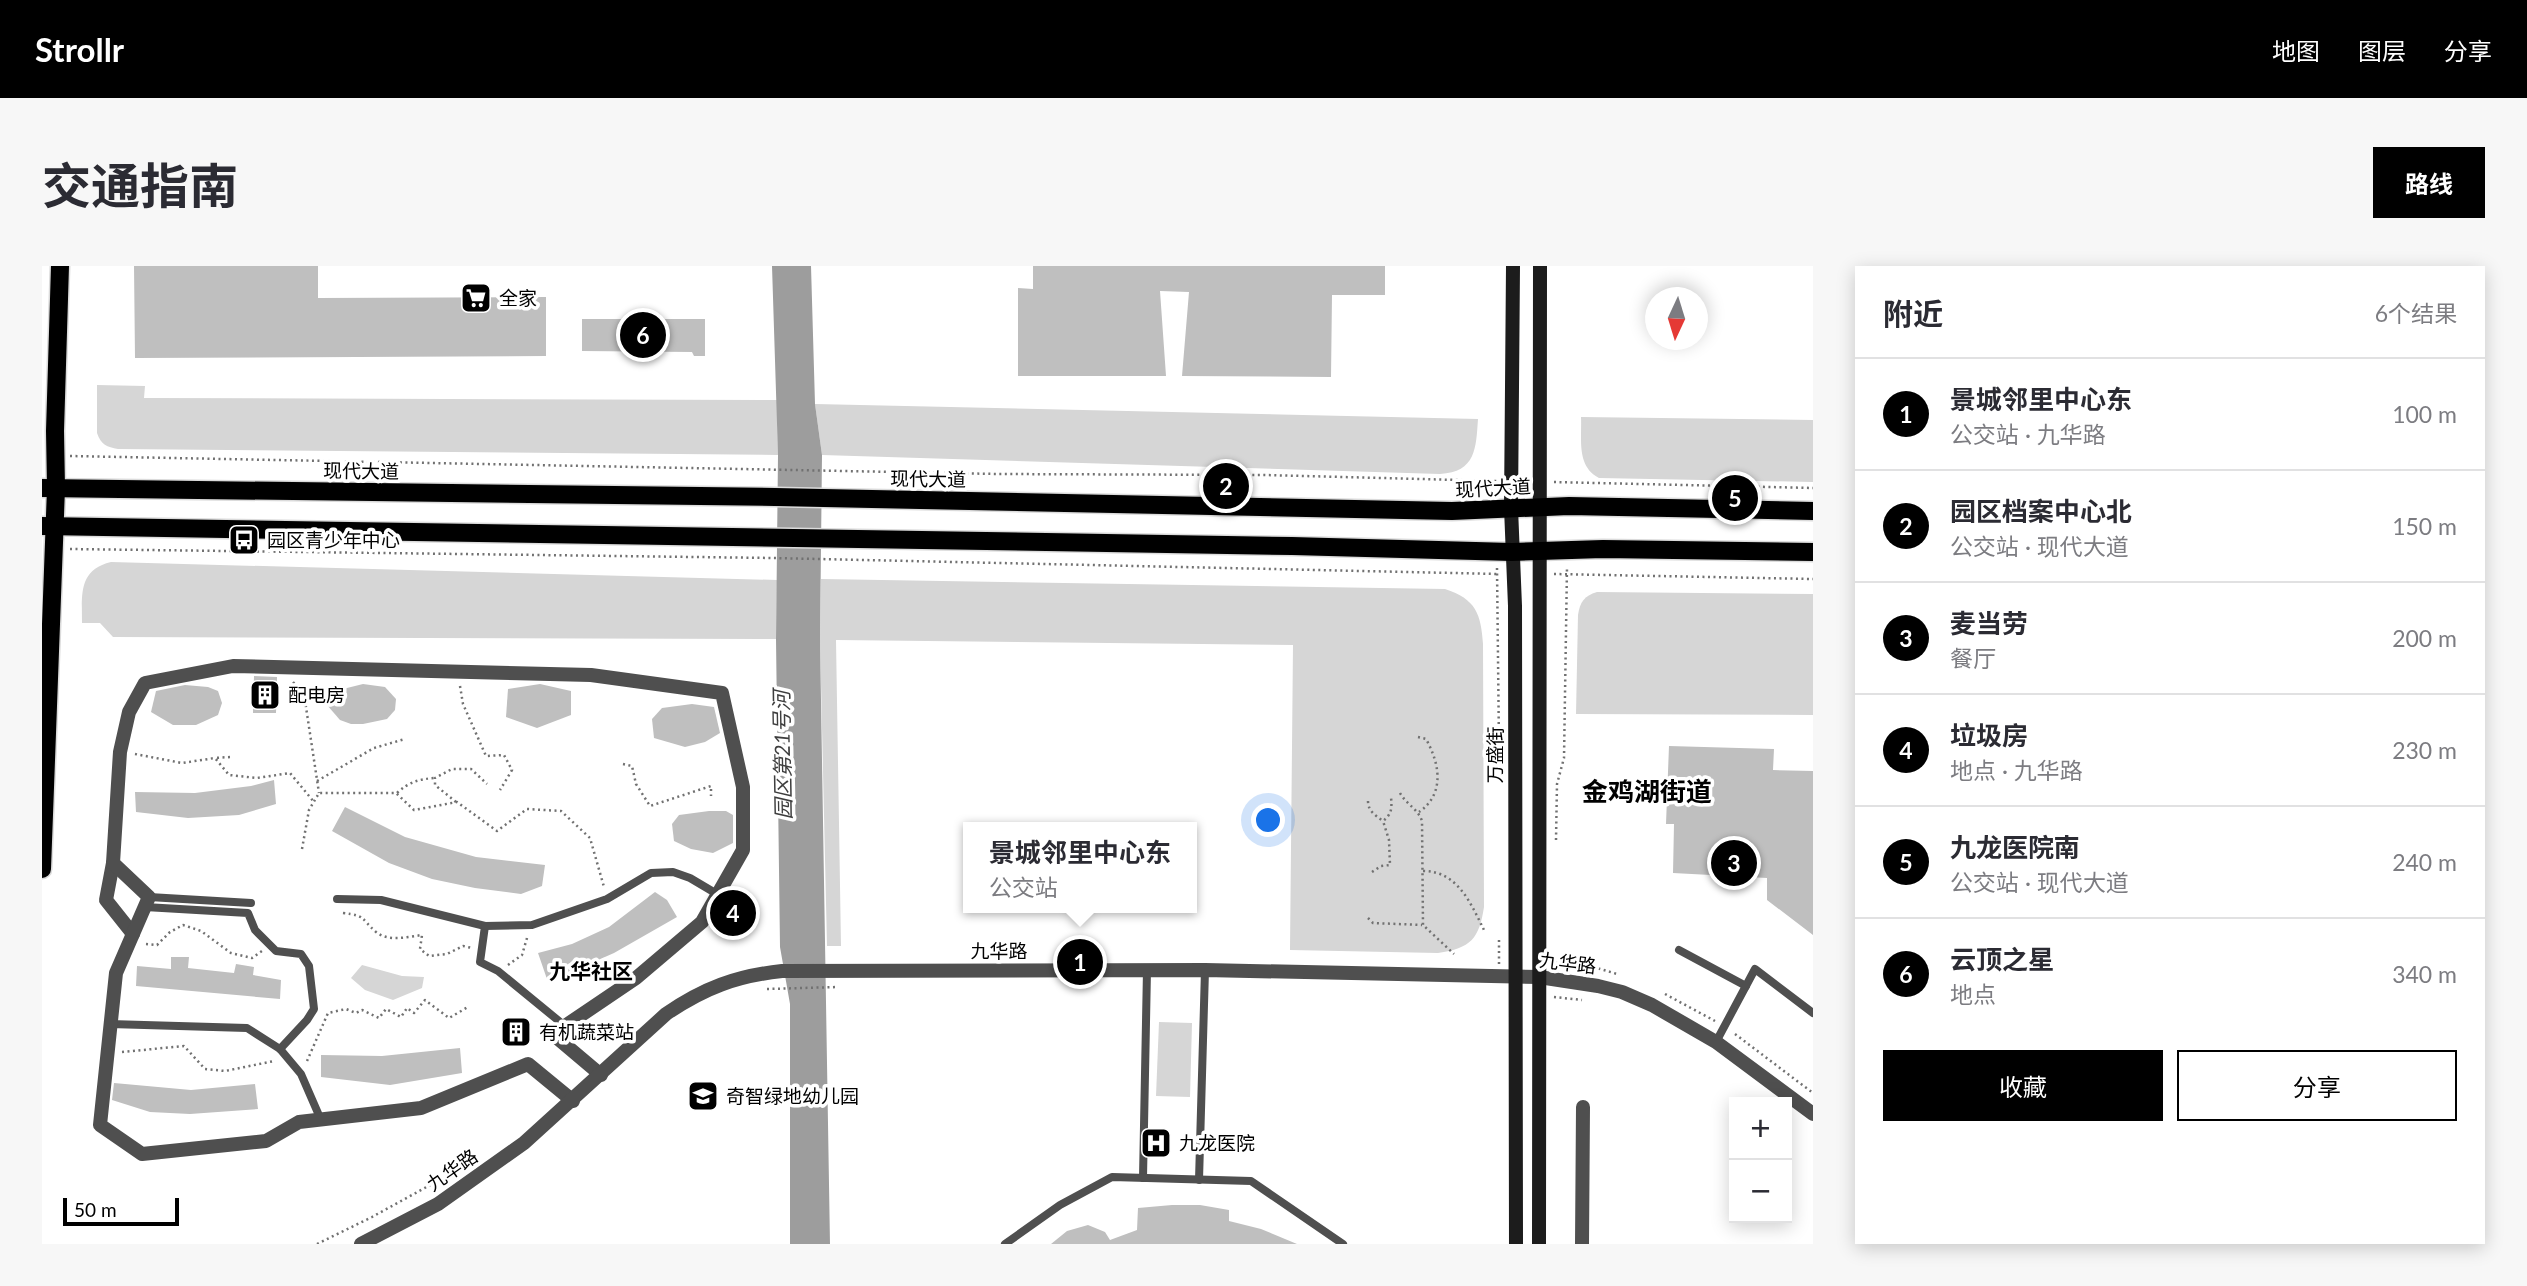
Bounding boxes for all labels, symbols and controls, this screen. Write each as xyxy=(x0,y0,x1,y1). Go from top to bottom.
text: Strollr xyxy=(35,29,124,69)
text: 地图 xyxy=(2272,36,2320,65)
text: 图层 xyxy=(2358,36,2406,65)
text: 分享 xyxy=(2444,36,2492,65)
button: 路线 xyxy=(2373,147,2485,218)
text: 交通指南 xyxy=(42,156,238,214)
supermarket icon: 全家 xyxy=(459,281,493,315)
place label: 全家 xyxy=(499,286,537,309)
north arrow xyxy=(1645,287,1708,350)
text: 附近 xyxy=(1883,295,1943,331)
text: 6个结果 xyxy=(2375,299,2457,327)
pin: 6 xyxy=(620,309,666,361)
text: 景城邻里中心东 xyxy=(1950,383,2132,415)
text: 1 xyxy=(1899,400,1913,428)
text: 100 m xyxy=(2392,400,2457,428)
text: 公交站 · 九华路 xyxy=(1950,420,2106,448)
street label: 现代大道 xyxy=(323,458,399,483)
pin: 2 xyxy=(1203,460,1249,512)
street label: 现代大道 xyxy=(890,466,966,491)
pin: 5 xyxy=(1712,472,1758,524)
street label: 现代大道 xyxy=(1454,474,1532,501)
text: 园区档案中心北 xyxy=(1950,495,2132,527)
text: 2 xyxy=(1899,512,1913,540)
text: 150 m xyxy=(2392,512,2457,540)
bus stop icon: 园区青少年中心 xyxy=(227,523,261,557)
place label: 园区青少年中心 xyxy=(267,528,400,551)
text: 公交站 · 现代大道 xyxy=(1950,532,2129,560)
text: 麦当劳 xyxy=(1950,607,2028,639)
text: 3 xyxy=(1899,624,1913,652)
text: 200 m xyxy=(2392,624,2457,652)
text: 餐厅 xyxy=(1950,644,1996,672)
building icon: 配电房 xyxy=(248,678,282,712)
place label: 配电房 xyxy=(288,683,345,706)
water label: 园区第21号河 xyxy=(768,686,795,820)
text: 垃圾房 xyxy=(1950,719,2028,751)
street label: 万盛街 xyxy=(1483,726,1506,784)
text: 4 xyxy=(1899,736,1913,764)
text: 230 m xyxy=(2392,736,2457,764)
text: 地点 · 九华路 xyxy=(1950,756,2083,784)
district label: 金鸡湖街道 xyxy=(1582,775,1712,807)
your location xyxy=(1251,803,1285,837)
popup xyxy=(963,822,1197,913)
text: 九龙医院南 xyxy=(1950,831,2080,863)
text: 景城邻里中心东 xyxy=(989,836,1171,868)
pin: 3 xyxy=(1711,837,1757,889)
text: 5 xyxy=(1899,848,1913,876)
text: 240 m xyxy=(2392,848,2457,876)
text: 公交站 · 现代大道 xyxy=(1950,868,2129,896)
text: 公交站 xyxy=(989,873,1058,901)
pin: 4 xyxy=(710,887,756,939)
pin: 1 xyxy=(1057,936,1103,988)
street label: 九华路 xyxy=(970,939,1028,962)
text: 云顶之星 xyxy=(1950,943,2054,975)
street label: 九华路 xyxy=(1538,948,1598,977)
district label: 九华社区 xyxy=(549,958,633,983)
text: 6 xyxy=(1899,960,1913,988)
text: 340 m xyxy=(2392,960,2457,988)
text: 地点 xyxy=(1950,980,1996,1008)
building icon: 有机蔬菜站 xyxy=(499,1015,533,1049)
place label: 有机蔬菜站 xyxy=(539,1020,634,1043)
button: 收藏 xyxy=(1883,1050,2163,1121)
button: 分享 xyxy=(2177,1050,2457,1121)
school or university icon: 奇智绿地幼儿园 xyxy=(686,1079,720,1113)
place label: 奇智绿地幼儿园 xyxy=(726,1084,859,1107)
map controls xyxy=(1729,1097,1792,1223)
button: + xyxy=(1729,1097,1792,1160)
hospital icon: 九龙医院 xyxy=(1139,1126,1173,1160)
place label: 九龙医院 xyxy=(1179,1131,1255,1154)
street label: 九华路 xyxy=(422,1144,482,1195)
button: − xyxy=(1729,1160,1792,1223)
scale bar xyxy=(63,1195,178,1227)
text: 50 m xyxy=(74,1198,117,1221)

